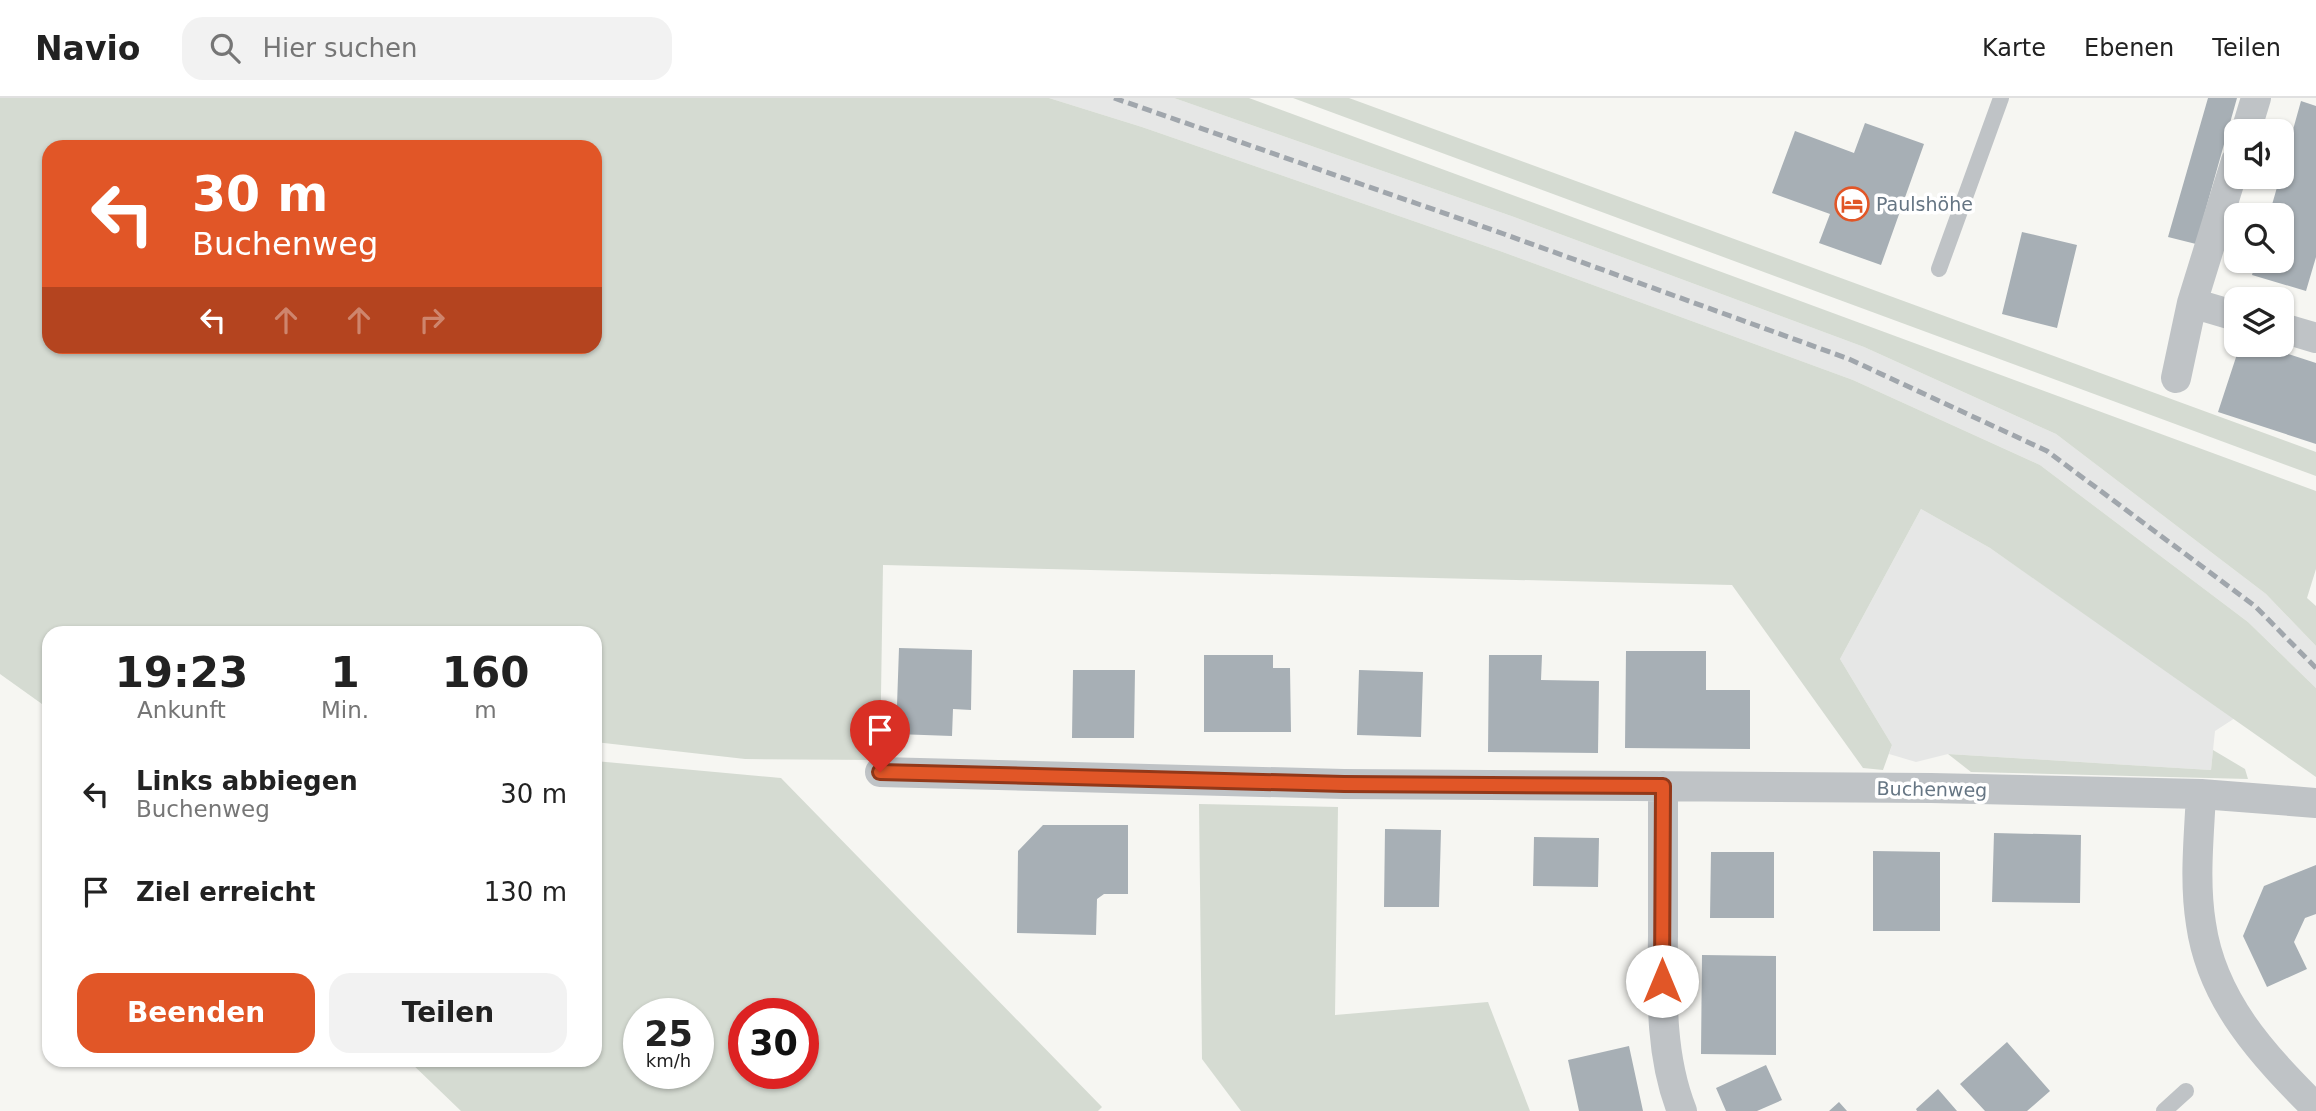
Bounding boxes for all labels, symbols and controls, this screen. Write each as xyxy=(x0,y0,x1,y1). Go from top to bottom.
search box xyxy=(182,17,672,80)
text: Navio xyxy=(35,29,140,68)
icon: search xyxy=(206,29,244,67)
text: Hier suchen xyxy=(262,33,417,63)
text: Karte xyxy=(1982,34,2046,62)
text: Ebenen xyxy=(2084,34,2174,62)
text: Teilen xyxy=(2212,34,2281,62)
map controls xyxy=(2224,119,2294,357)
button: sound xyxy=(2224,119,2294,189)
text: 30 m xyxy=(192,166,328,223)
icon: left xyxy=(77,168,168,259)
hotel icon: Paulshöhe xyxy=(1833,185,1871,223)
place label: Paulshöhe xyxy=(1876,193,1973,215)
button: search xyxy=(2224,203,2294,273)
text: Buchenweg xyxy=(192,225,378,263)
button: layers xyxy=(2224,287,2294,357)
icon: left xyxy=(194,301,232,339)
icon: ahead xyxy=(267,301,305,339)
icon: ahead xyxy=(340,301,378,339)
icon: right xyxy=(413,301,451,339)
text: 19:23 xyxy=(115,648,248,697)
text: 1 xyxy=(330,648,360,697)
text: 160 xyxy=(442,648,529,697)
text: Ankunft xyxy=(137,697,226,723)
text: Min. xyxy=(321,697,369,723)
text: m xyxy=(474,697,497,723)
pin xyxy=(850,700,910,772)
icon: arrive xyxy=(861,711,899,749)
text: Links abbiegen xyxy=(136,766,358,796)
icon: left xyxy=(77,775,115,813)
street label: Buchenweg xyxy=(1877,777,1987,801)
text: 30 m xyxy=(500,779,567,809)
text: Buchenweg xyxy=(136,796,270,822)
icon: arrive xyxy=(77,873,115,911)
text: Ziel erreicht xyxy=(136,877,316,907)
text: 130 m xyxy=(484,877,567,907)
position arrow xyxy=(1625,944,1699,1018)
button: Beenden xyxy=(77,973,315,1053)
button: Teilen xyxy=(329,973,567,1053)
speed limit sign: 30 xyxy=(728,998,819,1089)
text: 25 xyxy=(644,1014,693,1054)
text: km/h xyxy=(646,1050,691,1071)

